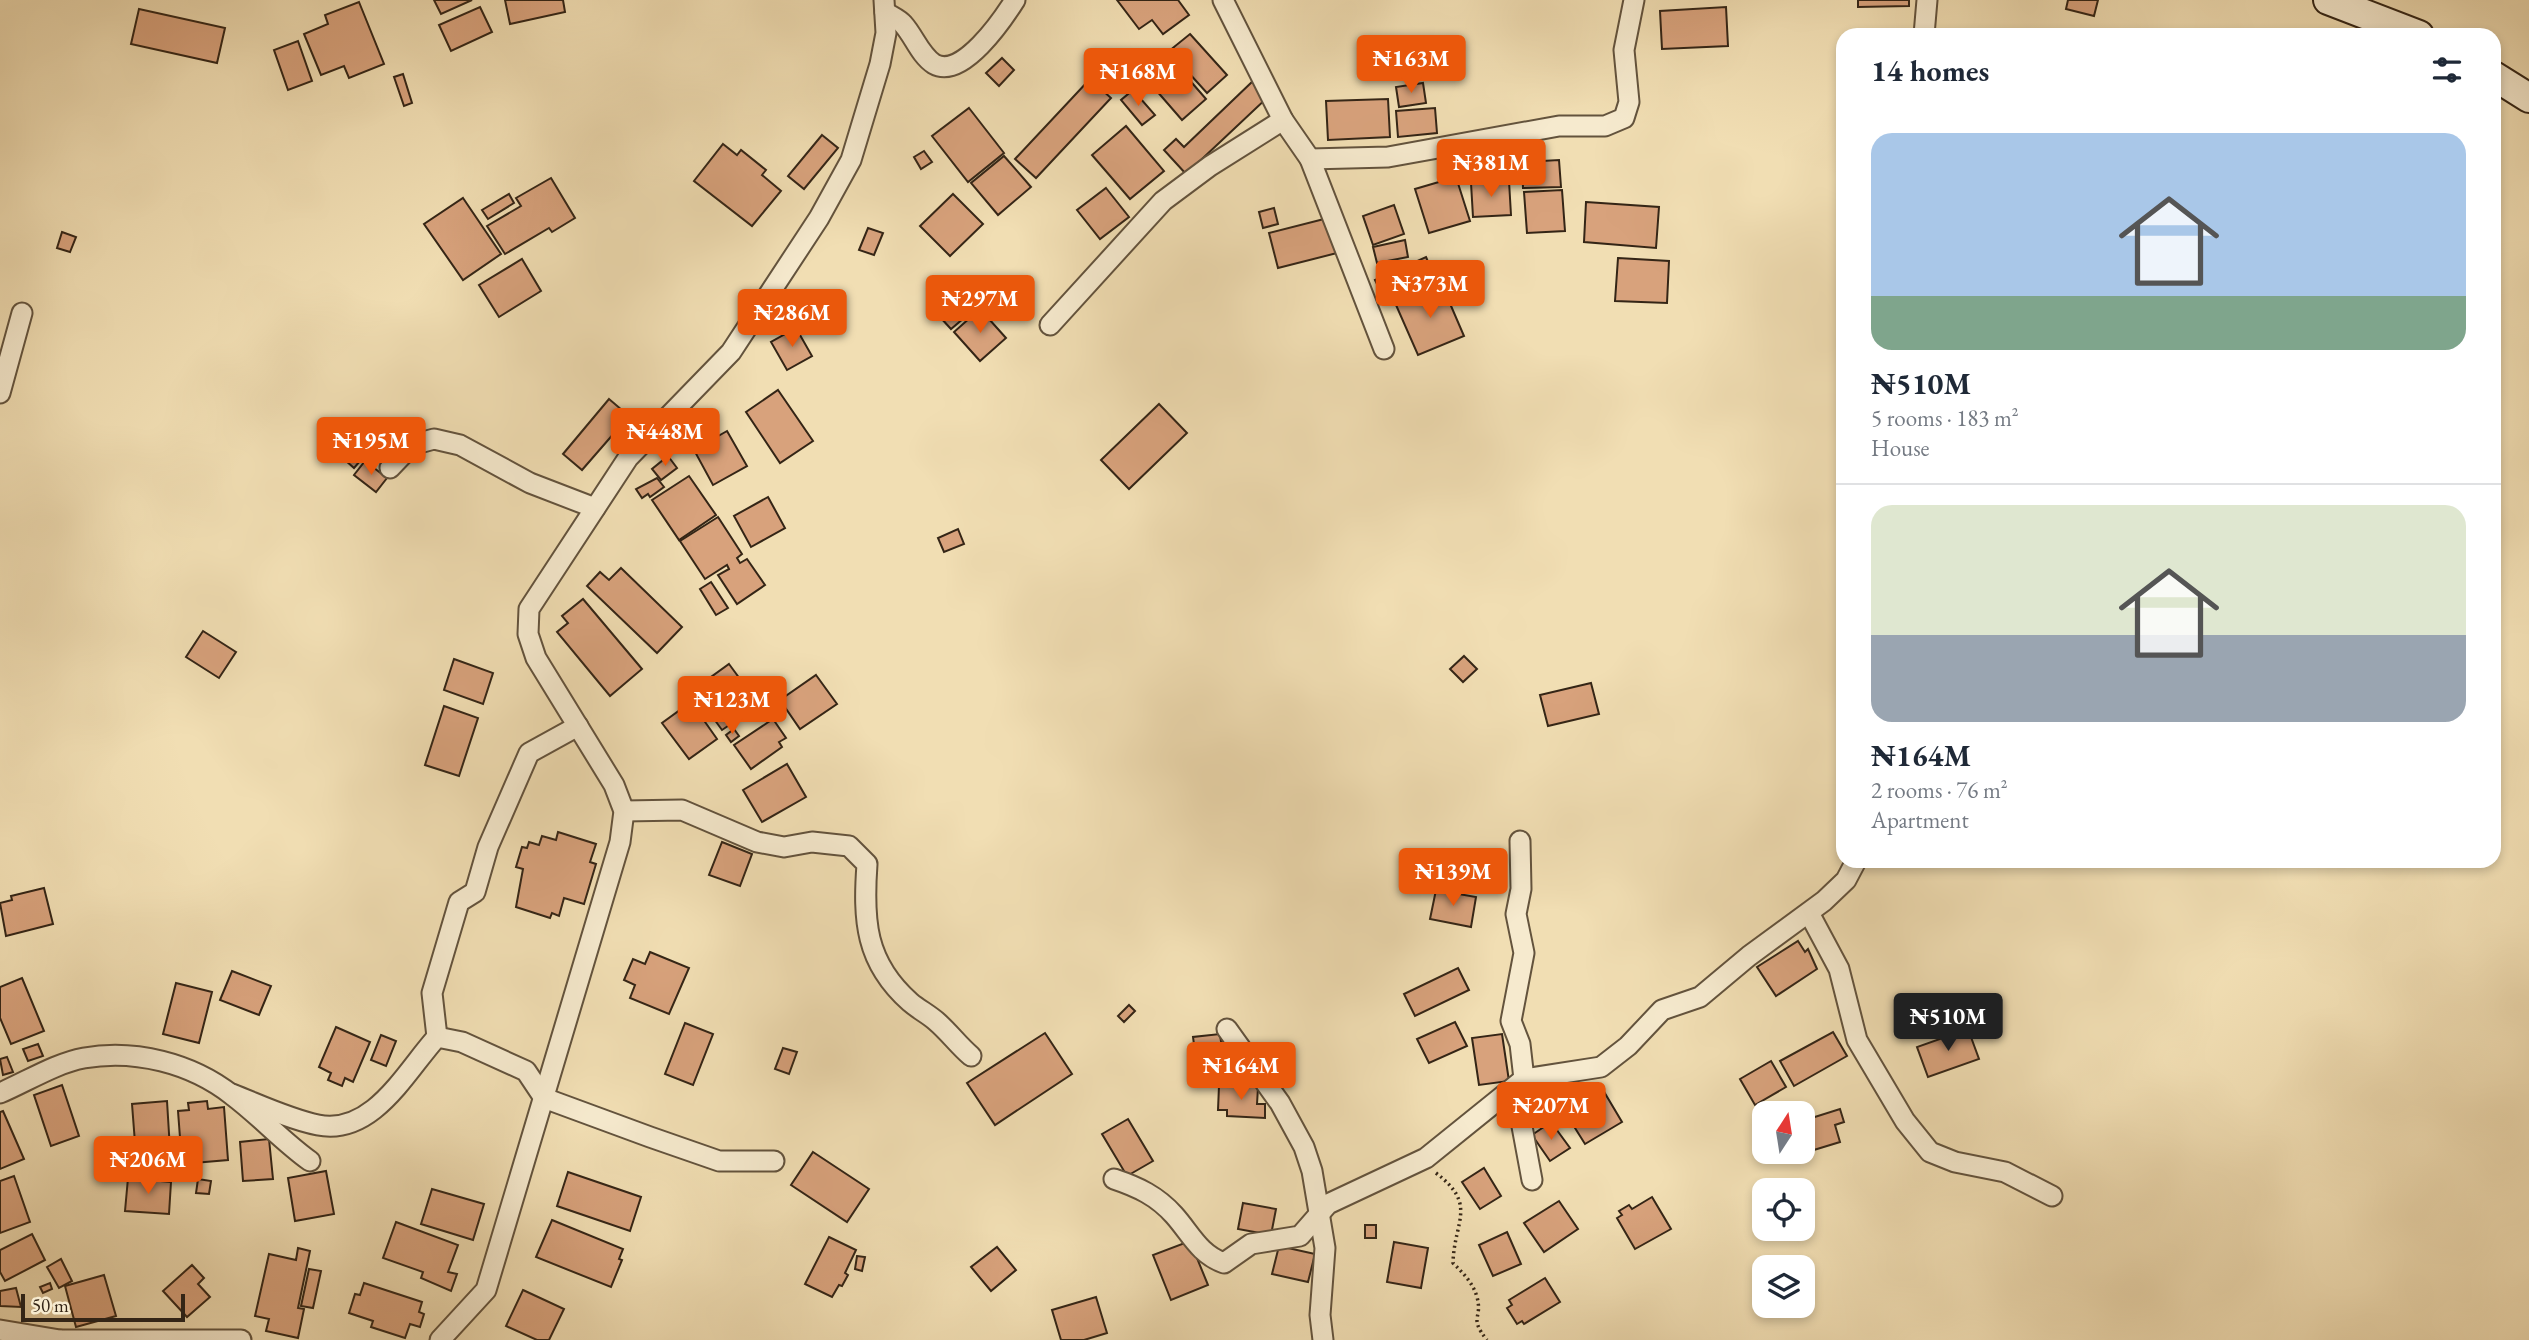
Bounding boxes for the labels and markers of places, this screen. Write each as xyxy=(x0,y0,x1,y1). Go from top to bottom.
pin: ₦163M xyxy=(1362,36,1460,95)
pin: ₦168M xyxy=(1089,48,1187,108)
pin: ₦381M xyxy=(1442,140,1540,199)
pin: ₦373M xyxy=(1381,260,1479,320)
pin: ₦297M xyxy=(931,276,1029,335)
pin: ₦286M xyxy=(743,290,841,349)
pin: ₦448M xyxy=(616,408,714,468)
pin: ₦195M xyxy=(322,418,420,477)
pin: ₦123M xyxy=(683,676,781,736)
pin: ₦139M xyxy=(1404,848,1502,908)
pin: ₦510M xyxy=(1899,993,1997,1053)
pin: ₦164M xyxy=(1192,1042,1290,1102)
pin: ₦207M xyxy=(1502,1082,1600,1142)
pin: ₦206M xyxy=(99,1136,197,1196)

